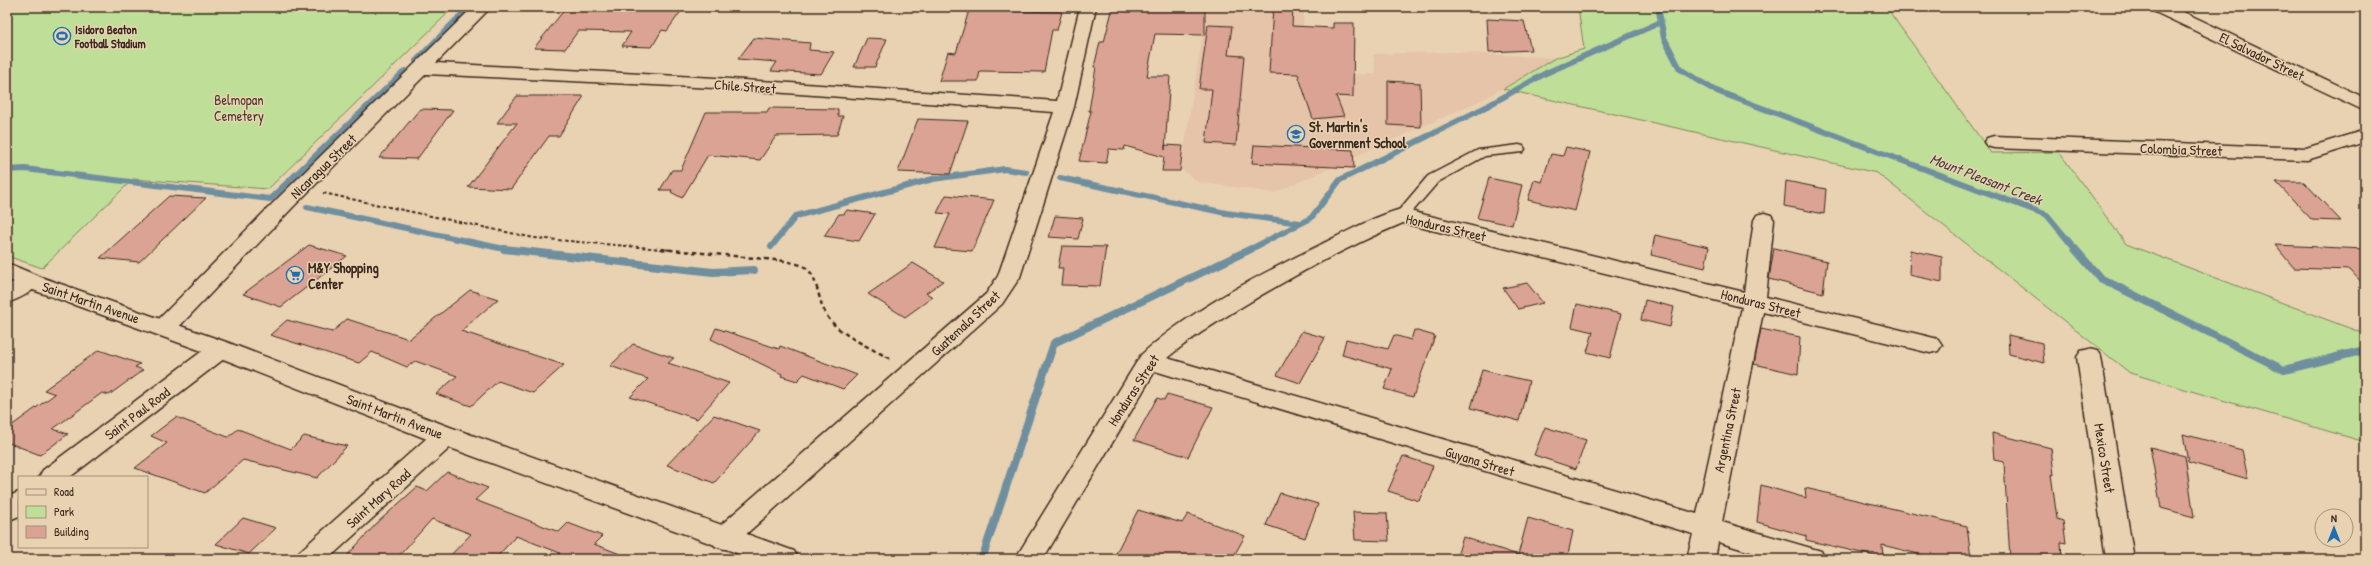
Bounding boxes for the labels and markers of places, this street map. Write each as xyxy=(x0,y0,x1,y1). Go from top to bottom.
place label: Isidoro Beaton Football Stadium xyxy=(74,21,146,52)
sports icon: Isidoro Beaton Football Stadium xyxy=(52,26,72,46)
place label: St. Martin's Government School xyxy=(1309,117,1407,152)
school or university icon: St. Martin's Government School xyxy=(1286,124,1306,144)
place label: M&Y Shopping Center xyxy=(308,258,379,293)
supermarket icon: M&Y Shopping Center xyxy=(285,265,305,285)

